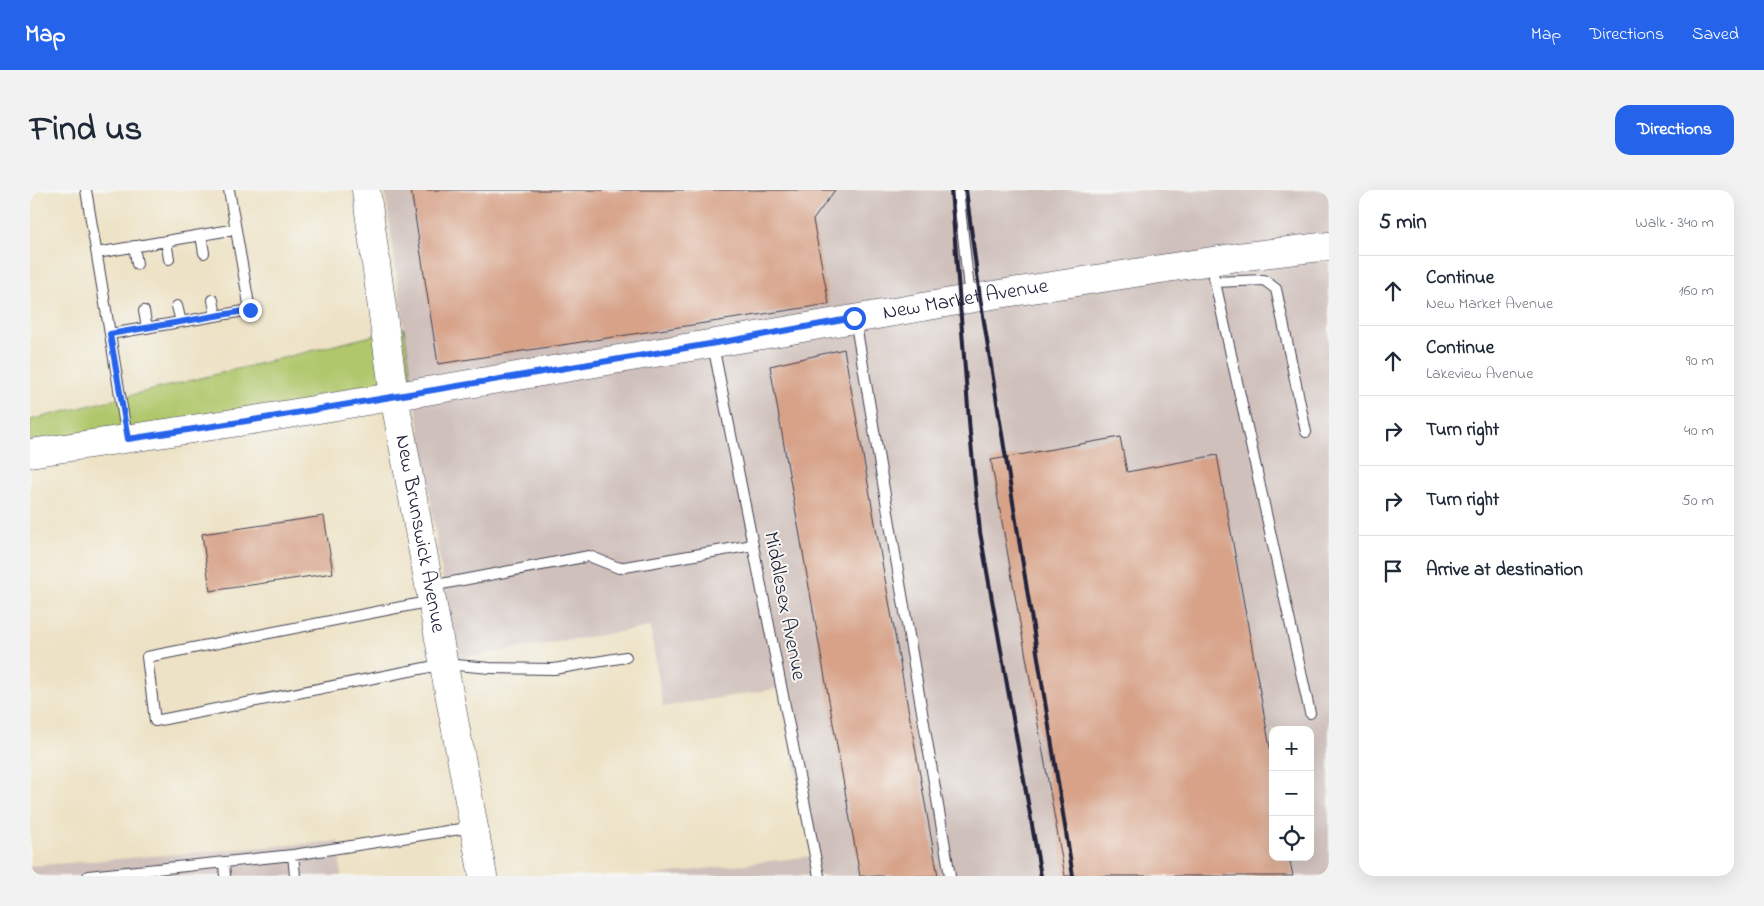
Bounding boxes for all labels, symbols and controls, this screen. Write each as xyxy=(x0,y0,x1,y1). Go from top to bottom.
text: Map xyxy=(25,18,66,53)
text: Map xyxy=(1531,22,1561,48)
text: Directions xyxy=(1589,22,1664,48)
text: Saved xyxy=(1692,22,1739,48)
text: Find us xyxy=(30,105,142,156)
button: Directions xyxy=(1615,105,1734,155)
text: 5 min xyxy=(1379,208,1427,238)
text: Walk · 340 m xyxy=(1635,211,1714,235)
text: Continue xyxy=(1426,265,1494,292)
street label: New Market Avenue xyxy=(881,272,1051,329)
icon: ahead xyxy=(1379,277,1407,305)
text: 160 m xyxy=(1679,279,1714,303)
text: New Market Avenue xyxy=(1426,292,1553,316)
route end xyxy=(239,299,262,322)
route start xyxy=(843,307,866,330)
text: Continue xyxy=(1426,335,1494,362)
icon: ahead xyxy=(1379,347,1407,375)
text: 90 m xyxy=(1686,349,1714,373)
text: Lakeview Avenue xyxy=(1426,362,1533,386)
icon: right xyxy=(1379,417,1407,445)
text: Turn right xyxy=(1426,417,1499,444)
text: 40 m xyxy=(1684,419,1714,443)
street label: New Brunswick Avenue xyxy=(387,432,453,636)
icon: right xyxy=(1379,487,1407,515)
text: Turn right xyxy=(1426,487,1499,514)
text: 50 m xyxy=(1682,489,1714,513)
street label: Middlesex Avenue xyxy=(755,529,813,683)
icon: arrive xyxy=(1379,557,1407,585)
text: Arrive at destination xyxy=(1426,557,1583,584)
map controls xyxy=(1269,726,1314,861)
button: + xyxy=(1269,726,1314,771)
button: − xyxy=(1269,771,1314,816)
button: locate xyxy=(1269,816,1314,861)

